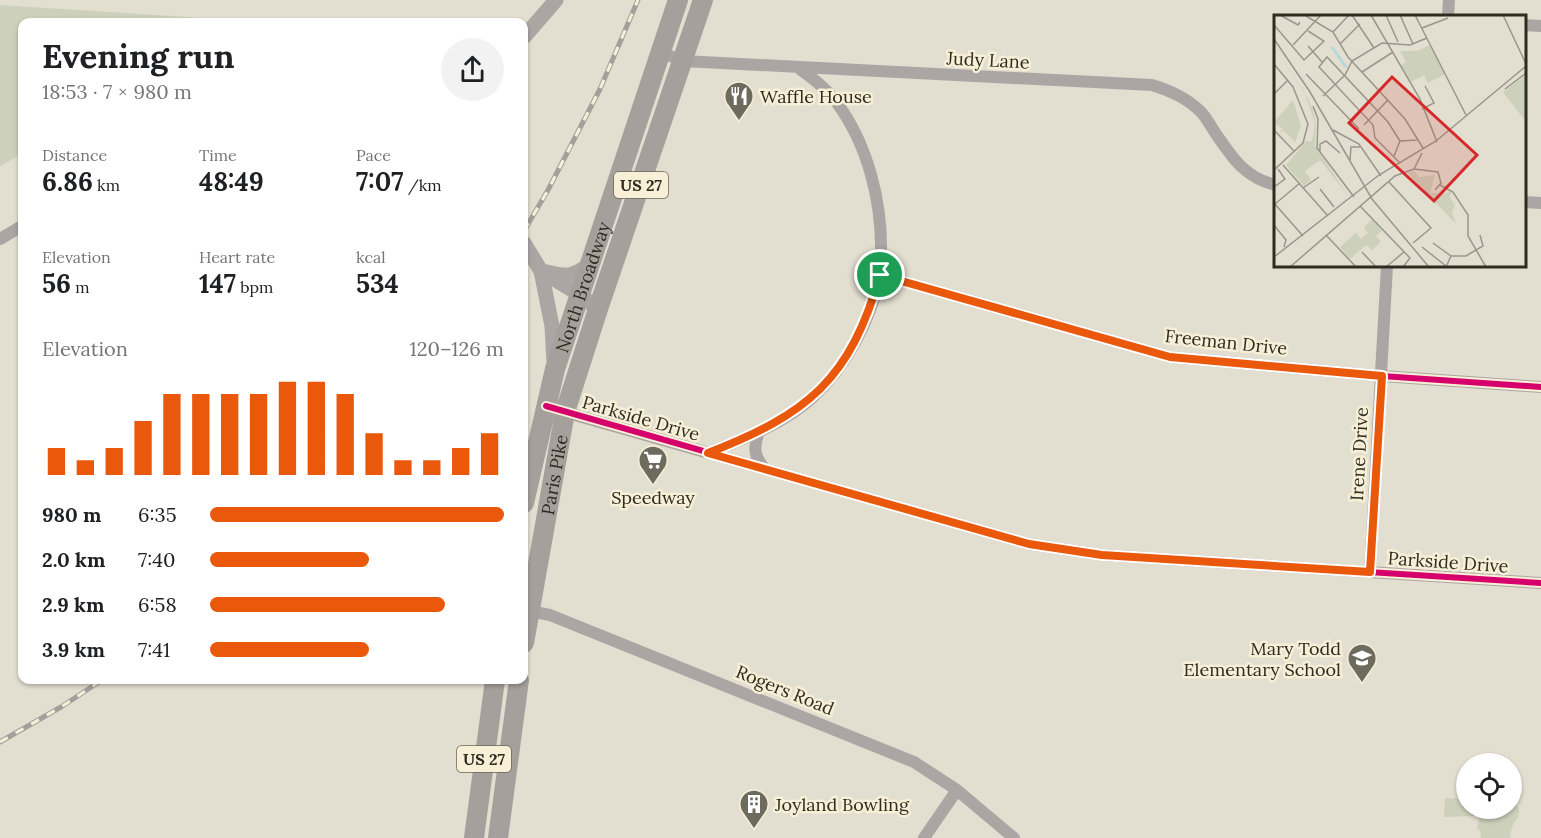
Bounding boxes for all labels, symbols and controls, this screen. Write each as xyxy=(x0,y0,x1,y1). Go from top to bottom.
inset map xyxy=(1274,15,1526,267)
text: Evening run xyxy=(42,35,234,77)
button: share xyxy=(441,38,504,101)
street label: Judy Lane xyxy=(945,46,1030,74)
text: 18:53 · 7 × 980 m xyxy=(42,79,192,104)
restaurant icon: Waffle House xyxy=(723,80,755,122)
place label: Waffle House xyxy=(760,85,872,108)
text: Distance xyxy=(42,145,107,165)
text: Time xyxy=(199,145,237,165)
text: Pace xyxy=(356,145,391,165)
text: 6.86 xyxy=(42,165,93,198)
text: 48:49 xyxy=(199,165,264,198)
text: 7:07 xyxy=(356,165,403,198)
road number: US 27 xyxy=(614,172,668,198)
text: km xyxy=(93,175,120,195)
text: /km xyxy=(403,175,442,195)
street label: North Broadway xyxy=(550,218,615,355)
text: Elevation xyxy=(42,247,111,267)
text: Heart rate xyxy=(199,247,275,267)
text: kcal xyxy=(356,247,386,267)
pin xyxy=(854,249,905,300)
icon: arrive xyxy=(863,258,896,291)
text: 56 xyxy=(42,267,71,300)
text: 147 xyxy=(199,267,236,300)
text: 534 xyxy=(356,267,399,300)
text: m xyxy=(71,277,90,297)
text: bpm xyxy=(236,277,273,297)
street label: Freeman Drive xyxy=(1164,324,1289,360)
text: Elevation xyxy=(42,336,128,361)
text: 120–126 m xyxy=(410,336,504,361)
street label: Parkside Drive xyxy=(580,390,703,446)
street label: Irene Drive xyxy=(1345,406,1373,501)
street label: Paris Pike xyxy=(535,432,572,517)
supermarket icon: Speedway xyxy=(637,444,669,486)
place label: Speedway xyxy=(611,486,695,509)
text: 980 m xyxy=(42,502,101,527)
text: 6:35 xyxy=(138,502,177,527)
street label: Parkside Drive xyxy=(1387,546,1509,578)
text: 2.0 km xyxy=(42,547,105,572)
text: 7:40 xyxy=(138,547,175,572)
text: 2.9 km xyxy=(42,592,104,617)
text: 6:58 xyxy=(138,592,177,617)
text: 3.9 km xyxy=(42,637,105,662)
text: 7:41 xyxy=(138,637,170,662)
place label: Mary Todd Elementary School xyxy=(1183,637,1341,681)
school or university icon: Mary Todd Elementary School xyxy=(1346,642,1378,684)
street label: Rogers Road xyxy=(733,660,838,720)
road number: US 27 xyxy=(457,746,511,772)
map controls xyxy=(1456,753,1522,819)
button: locate xyxy=(1456,753,1522,819)
building icon: Joyland Bowling xyxy=(738,788,770,830)
place label: Joyland Bowling xyxy=(774,793,910,816)

